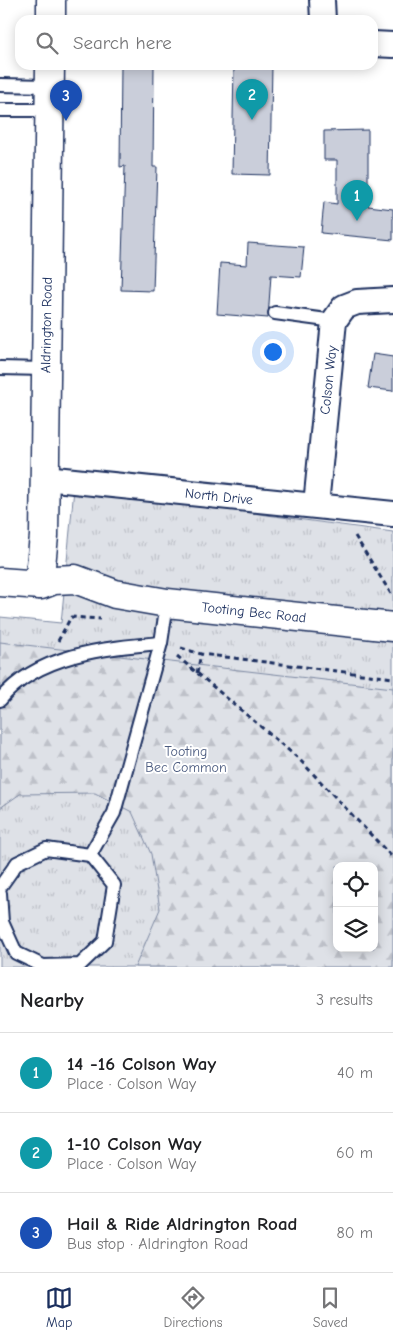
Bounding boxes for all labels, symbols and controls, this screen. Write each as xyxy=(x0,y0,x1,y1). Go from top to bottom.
search box xyxy=(15,15,378,70)
icon: search xyxy=(33,29,61,57)
text: Search here xyxy=(73,32,172,54)
pin: 2 xyxy=(236,79,268,120)
pin: 3 xyxy=(50,80,82,121)
pin: 1 xyxy=(341,180,373,221)
street label: Aldrington Road xyxy=(37,277,56,373)
your location xyxy=(260,339,286,365)
street label: Colson Way xyxy=(316,344,341,415)
street label: North Drive xyxy=(184,484,254,509)
street label: Tooting Bec Road xyxy=(201,599,307,626)
park label: Tooting Bec Common xyxy=(145,743,227,776)
map controls xyxy=(333,862,378,952)
button: locate xyxy=(333,862,378,907)
button: layers xyxy=(333,907,378,952)
text: Nearby xyxy=(20,988,84,1012)
text: 3 results xyxy=(316,991,373,1009)
text: 14 -16 Colson Way xyxy=(67,1053,216,1075)
text: 1 xyxy=(33,1064,39,1082)
text: 40 m xyxy=(337,1064,373,1082)
text: Place · Colson Way xyxy=(67,1075,196,1093)
text: 1-10 Colson Way xyxy=(67,1133,202,1155)
text: 2 xyxy=(32,1144,40,1162)
text: 60 m xyxy=(336,1144,373,1162)
text: Place · Colson Way xyxy=(67,1155,196,1173)
text: Hail & Ride Aldrington Road xyxy=(67,1213,297,1235)
text: 3 xyxy=(32,1224,40,1242)
text: 80 m xyxy=(336,1224,373,1242)
text: Bus stop · Aldrington Road xyxy=(67,1235,248,1253)
tab: Map xyxy=(45,1284,73,1331)
tab: Directions xyxy=(163,1284,223,1331)
tab: Saved xyxy=(313,1284,348,1331)

